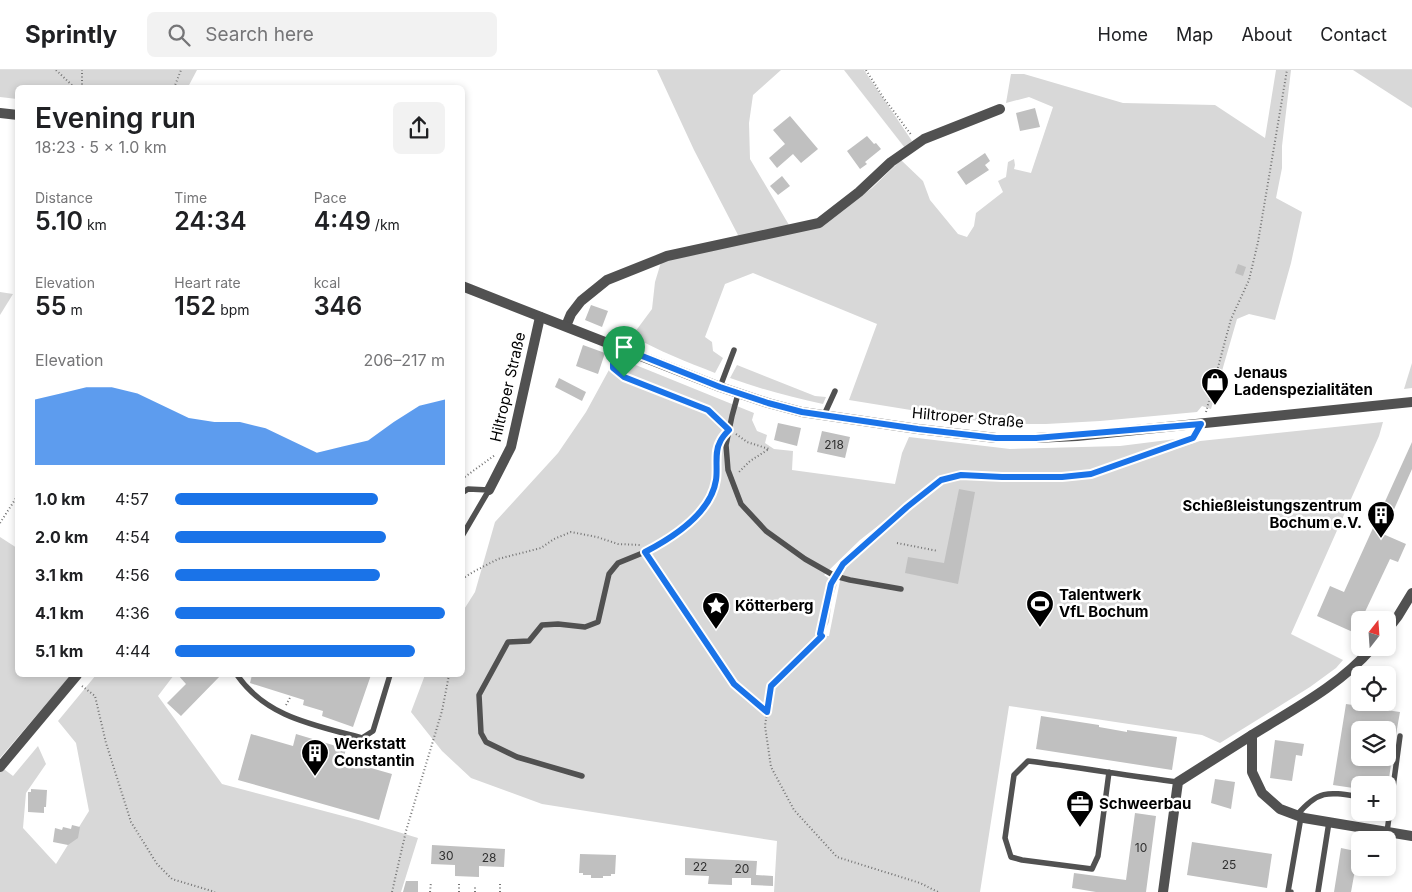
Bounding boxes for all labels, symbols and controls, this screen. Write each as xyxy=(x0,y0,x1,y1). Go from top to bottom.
search box xyxy=(147,12,497,57)
text: Sprintly xyxy=(25,20,117,49)
icon: search xyxy=(165,21,193,49)
text: Search here xyxy=(205,23,314,46)
text: Home xyxy=(1098,24,1148,45)
text: Map xyxy=(1176,24,1213,45)
text: About xyxy=(1241,24,1292,45)
text: Contact xyxy=(1320,24,1387,45)
text: Evening run xyxy=(35,101,196,135)
button: share xyxy=(393,102,445,154)
text: 18:23 · 5 × 1.0 km xyxy=(35,137,167,157)
text: Distance xyxy=(35,189,93,206)
text: Time xyxy=(174,189,207,206)
text: Pace xyxy=(314,189,347,206)
text: 5.10 xyxy=(35,206,83,236)
text: 24:34 xyxy=(174,206,247,236)
text: 4:49 xyxy=(314,206,371,236)
text: km xyxy=(83,216,107,233)
text: /km xyxy=(371,216,400,233)
text: Elevation xyxy=(35,274,95,291)
text: Heart rate xyxy=(174,274,241,291)
text: kcal xyxy=(314,274,340,291)
text: 55 xyxy=(35,291,66,321)
text: 152 xyxy=(174,291,216,321)
text: 346 xyxy=(314,291,362,321)
text: m xyxy=(66,301,83,318)
text: bpm xyxy=(216,301,250,318)
pin xyxy=(603,326,645,377)
street label: Hiltroper Straße xyxy=(486,330,529,444)
icon: arrive xyxy=(610,333,638,361)
text: Elevation xyxy=(35,350,104,370)
text: 206–217 m xyxy=(363,350,445,370)
place label: Jenaus Ladenspezialitäten xyxy=(1234,363,1373,399)
shop icon: Jenaus Ladenspezialitäten xyxy=(1200,367,1230,406)
street label: Hiltroper Straße xyxy=(911,403,1025,432)
house number: 218 xyxy=(824,437,844,452)
text: 1.0 km xyxy=(35,489,85,509)
text: 4:57 xyxy=(115,489,149,509)
place label: Schießleistungszentrum Bochum e.V. xyxy=(1182,496,1362,532)
building icon: Schießleistungszentrum Bochum e.V. xyxy=(1366,500,1396,539)
text: 2.0 km xyxy=(35,527,88,547)
text: 4:54 xyxy=(115,527,150,547)
text: 3.1 km xyxy=(35,565,83,585)
text: 4:56 xyxy=(115,565,150,585)
place label: Talentwerk VfL Bochum xyxy=(1059,585,1149,621)
sports icon: Talentwerk VfL Bochum xyxy=(1025,589,1055,628)
place icon: Kötterberg xyxy=(701,591,731,630)
place label: Kötterberg xyxy=(735,596,814,615)
text: 4.1 km xyxy=(35,603,84,623)
text: 4:36 xyxy=(115,603,150,623)
north arrow xyxy=(1351,611,1396,656)
map controls xyxy=(1351,611,1396,876)
text: 5.1 km xyxy=(35,641,83,661)
text: 4:44 xyxy=(115,641,151,661)
button: locate xyxy=(1351,666,1396,711)
button: layers xyxy=(1351,721,1396,766)
place label: Werkstatt Constantin xyxy=(334,734,415,770)
building icon: Werkstatt Constantin xyxy=(300,738,330,777)
button: + xyxy=(1351,776,1396,821)
office icon: Schweerbau xyxy=(1065,789,1095,828)
place label: Schweerbau xyxy=(1099,794,1191,813)
button: − xyxy=(1351,831,1396,876)
house number: 10 xyxy=(1135,840,1147,855)
house number: 30 xyxy=(439,848,453,863)
house number: 28 xyxy=(482,850,496,865)
house number: 25 xyxy=(1222,857,1236,872)
house number: 22 xyxy=(693,859,707,874)
house number: 20 xyxy=(735,861,749,876)

